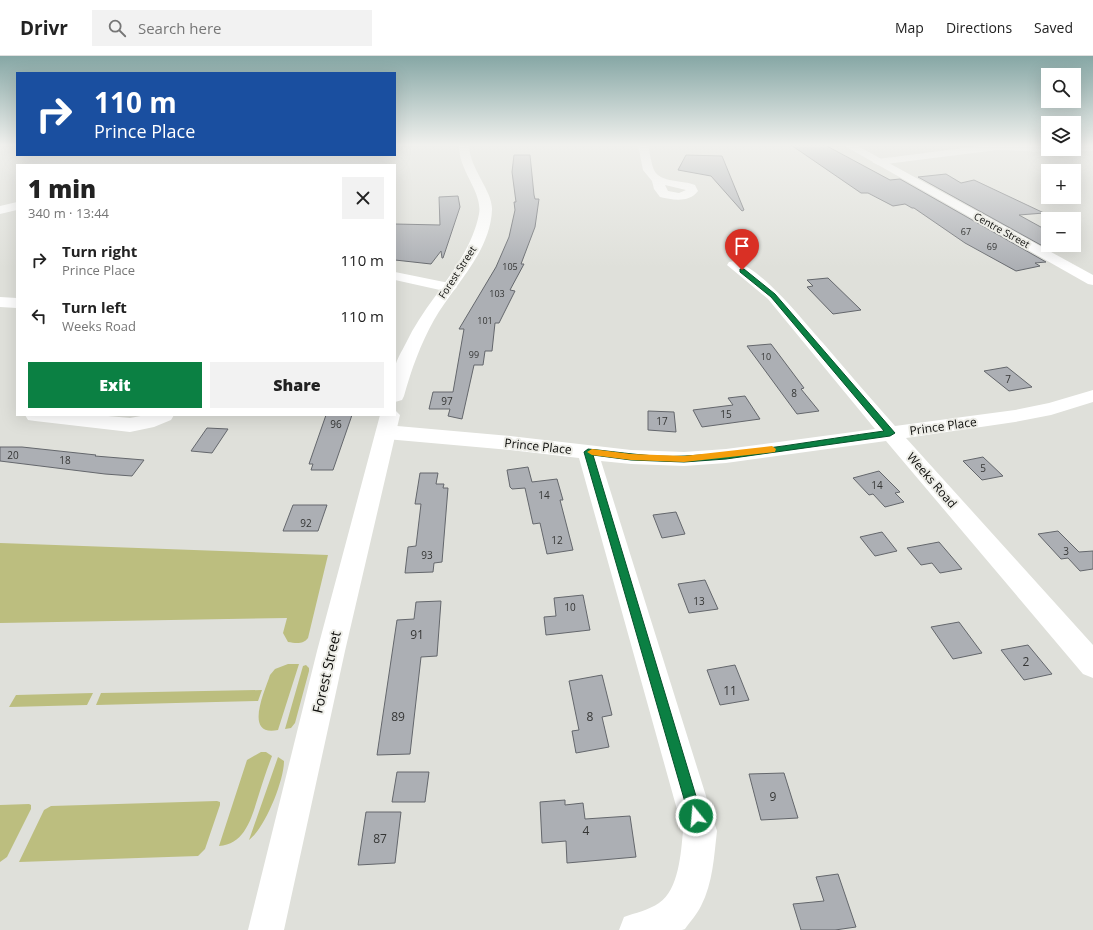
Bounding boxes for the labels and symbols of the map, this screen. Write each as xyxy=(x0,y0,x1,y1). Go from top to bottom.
street label: Centre Street xyxy=(972,209,1033,251)
house number: 67 xyxy=(961,225,971,238)
pin xyxy=(725,229,759,270)
house number: 69 xyxy=(987,240,997,253)
street label: Forest Street xyxy=(435,243,479,301)
house number: 105 xyxy=(502,260,518,273)
house number: 103 xyxy=(489,287,505,300)
house number: 101 xyxy=(477,314,493,327)
house number: 99 xyxy=(469,348,479,361)
house number: 10 xyxy=(761,350,771,363)
house number: 7 xyxy=(1005,372,1011,386)
house number: 8 xyxy=(791,386,797,400)
house number: 97 xyxy=(441,394,453,408)
house number: 15 xyxy=(720,407,732,421)
street label: Prince Place xyxy=(908,413,978,439)
house number: 17 xyxy=(656,414,668,428)
house number: 96 xyxy=(330,417,342,431)
street label: Prince Place xyxy=(504,434,573,458)
house number: 20 xyxy=(7,448,19,462)
street label: Weeks Road xyxy=(903,449,961,511)
house number: 18 xyxy=(59,453,71,467)
house number: 5 xyxy=(980,461,986,475)
house number: 14 xyxy=(871,478,883,492)
house number: 14 xyxy=(538,488,550,502)
house number: 92 xyxy=(300,516,312,530)
house number: 12 xyxy=(551,533,563,547)
house number: 3 xyxy=(1063,544,1069,558)
house number: 93 xyxy=(421,548,433,562)
house number: 13 xyxy=(693,594,705,608)
house number: 10 xyxy=(564,600,576,614)
house number: 91 xyxy=(410,626,424,643)
street label: Forest Street xyxy=(307,629,345,715)
house number: 2 xyxy=(1023,653,1030,670)
house number: 11 xyxy=(723,682,737,699)
house number: 89 xyxy=(391,708,405,725)
house number: 8 xyxy=(587,708,594,725)
house number: 9 xyxy=(770,788,777,805)
position arrow xyxy=(675,795,717,837)
house number: 4 xyxy=(583,822,590,839)
house number: 87 xyxy=(373,830,387,847)

